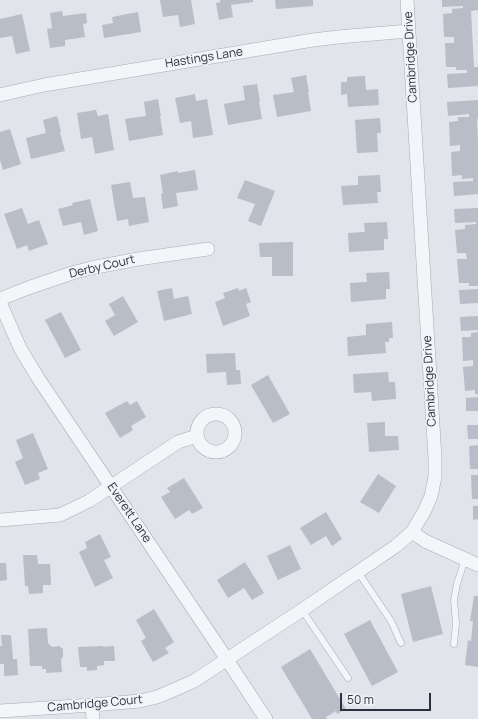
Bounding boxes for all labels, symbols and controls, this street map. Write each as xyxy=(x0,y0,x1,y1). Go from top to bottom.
street label: Cambridge Drive xyxy=(401,11,421,103)
street label: Hastings Lane xyxy=(164,45,244,71)
street label: Derby Court xyxy=(68,252,136,282)
street label: Cambridge Drive xyxy=(420,335,440,427)
street label: Everett Lane xyxy=(104,480,154,546)
scale bar xyxy=(342,685,433,711)
text: 50 m xyxy=(347,691,374,708)
street label: Cambridge Court xyxy=(47,693,143,715)

